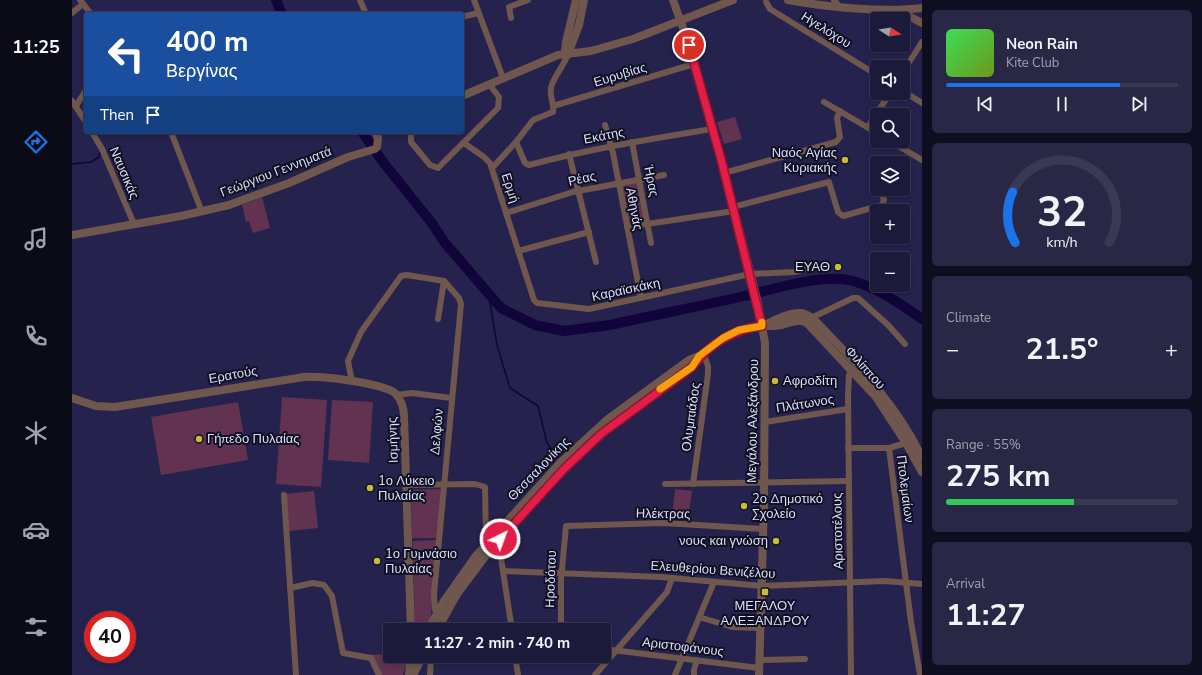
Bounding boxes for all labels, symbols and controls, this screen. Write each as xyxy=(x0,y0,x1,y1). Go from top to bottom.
street label: Ηγελόχου xyxy=(798,8,854,52)
north arrow xyxy=(870,12,910,52)
map controls xyxy=(870,12,910,292)
text: 400 m xyxy=(166,23,249,61)
icon: left xyxy=(100,28,152,80)
pin xyxy=(672,28,706,62)
icon: arrive xyxy=(678,34,700,56)
text: Neon Rain xyxy=(1006,34,1078,54)
text: 11:25 xyxy=(12,35,60,59)
text: Kite Club xyxy=(1006,54,1059,72)
street label: Ευρυβίας xyxy=(591,58,649,92)
text: Βεργίνας xyxy=(166,59,237,83)
button: sound xyxy=(870,60,910,100)
icon: previous xyxy=(974,93,996,115)
icon: pause xyxy=(1051,93,1073,115)
icon: next xyxy=(1128,93,1150,115)
icon: arrive xyxy=(142,104,164,126)
text: Then xyxy=(100,105,134,125)
button: search xyxy=(870,108,910,148)
street label: Εκάτης xyxy=(582,123,626,149)
icon: directions xyxy=(22,128,50,156)
street label: Γεώργιου Γεννηματά xyxy=(218,142,335,202)
street label: Ναυσικάς xyxy=(105,144,143,202)
place label: Ναός Αγίας Κυριακής xyxy=(772,144,837,177)
marker: Ναός Αγίας Κυριακής xyxy=(840,155,850,165)
button: layers xyxy=(870,156,910,196)
street label: Ήρας xyxy=(639,163,663,198)
street label: Ρέας xyxy=(566,167,598,191)
street label: Ερμή xyxy=(497,171,523,205)
text: 32 xyxy=(1037,183,1087,240)
street label: Αθηνάς xyxy=(621,186,647,232)
button: + xyxy=(870,204,910,244)
icon: music xyxy=(22,225,50,253)
text: km/h xyxy=(1046,232,1078,251)
button: − xyxy=(870,252,910,292)
place label: ΕΥΑΘ xyxy=(795,258,830,276)
marker: ΕΥΑΘ xyxy=(833,262,843,272)
street label: Καραϊσκάκη xyxy=(590,274,662,306)
text: Climate xyxy=(946,309,991,327)
icon: phone xyxy=(22,322,50,350)
text: 21.5° xyxy=(1026,329,1098,370)
text: − xyxy=(946,335,959,365)
text: + xyxy=(1165,335,1178,365)
street label: Φιλίππου xyxy=(841,343,889,393)
street label: Μεγάλου Αλεξάνδρου xyxy=(743,359,763,483)
street label: Ερατούς xyxy=(207,362,259,388)
place label: Αφροδίτη xyxy=(783,372,837,390)
marker: Αφροδίτη xyxy=(770,376,780,386)
street label: Ολυμπιάδος xyxy=(677,381,705,453)
street label: Πλάτωνος xyxy=(775,391,835,417)
street label: Δελφών xyxy=(426,408,448,456)
street label: Ισμήνης xyxy=(383,417,403,463)
icon: climate xyxy=(22,419,50,447)
place label: Γήπεδο Πυλαίας xyxy=(207,430,300,448)
street label: Θεσσαλονίκης xyxy=(504,433,574,505)
marker: Γήπεδο Πυλαίας xyxy=(194,434,204,444)
text: Range · 55% xyxy=(946,436,1021,454)
street label: Πτολεμαίων xyxy=(892,454,918,524)
text: 275 km xyxy=(946,456,1051,497)
place label: 1ο Λύκειο Πυλαίας xyxy=(378,472,435,505)
marker: 1ο Λύκειο Πυλαίας xyxy=(365,483,375,493)
place label: 2ο Δημοτικό Σχολείο xyxy=(752,490,823,523)
street label: Αριστοτέλους xyxy=(828,492,848,570)
marker: 2ο Δημοτικό Σχολείο xyxy=(739,501,749,511)
street label: Ηλέκτρας xyxy=(636,505,690,523)
icon: car xyxy=(22,516,50,544)
position arrow xyxy=(479,518,521,560)
place label: νους και γνώση xyxy=(679,532,768,550)
marker: νους και γνώση xyxy=(771,536,781,546)
place label: 1ο Γυμνάσιο Πυλαίας xyxy=(385,545,457,578)
street label: Ηροδότου xyxy=(541,550,561,608)
marker: 1ο Γυμνάσιο Πυλαίας xyxy=(372,556,382,566)
street label: Ελευθερίου Βενιζέλου xyxy=(650,557,776,583)
text: Arrival xyxy=(946,575,985,593)
marker: ΜΕΓΑΛΟΥ ΑΛΕΞΑΝΔΡΟΥ xyxy=(760,587,770,597)
text: 11:27 xyxy=(946,595,1025,636)
place label: ΜΕΓΑΛΟΥ ΑΛΕΞΑΝΔΡΟΥ xyxy=(720,597,810,630)
speed limit sign: 40 xyxy=(84,611,136,663)
icon: filters xyxy=(22,613,50,641)
text: 11:27 · 2 min · 740 m xyxy=(424,633,570,653)
street label: Αριστοφάνους xyxy=(641,633,725,661)

